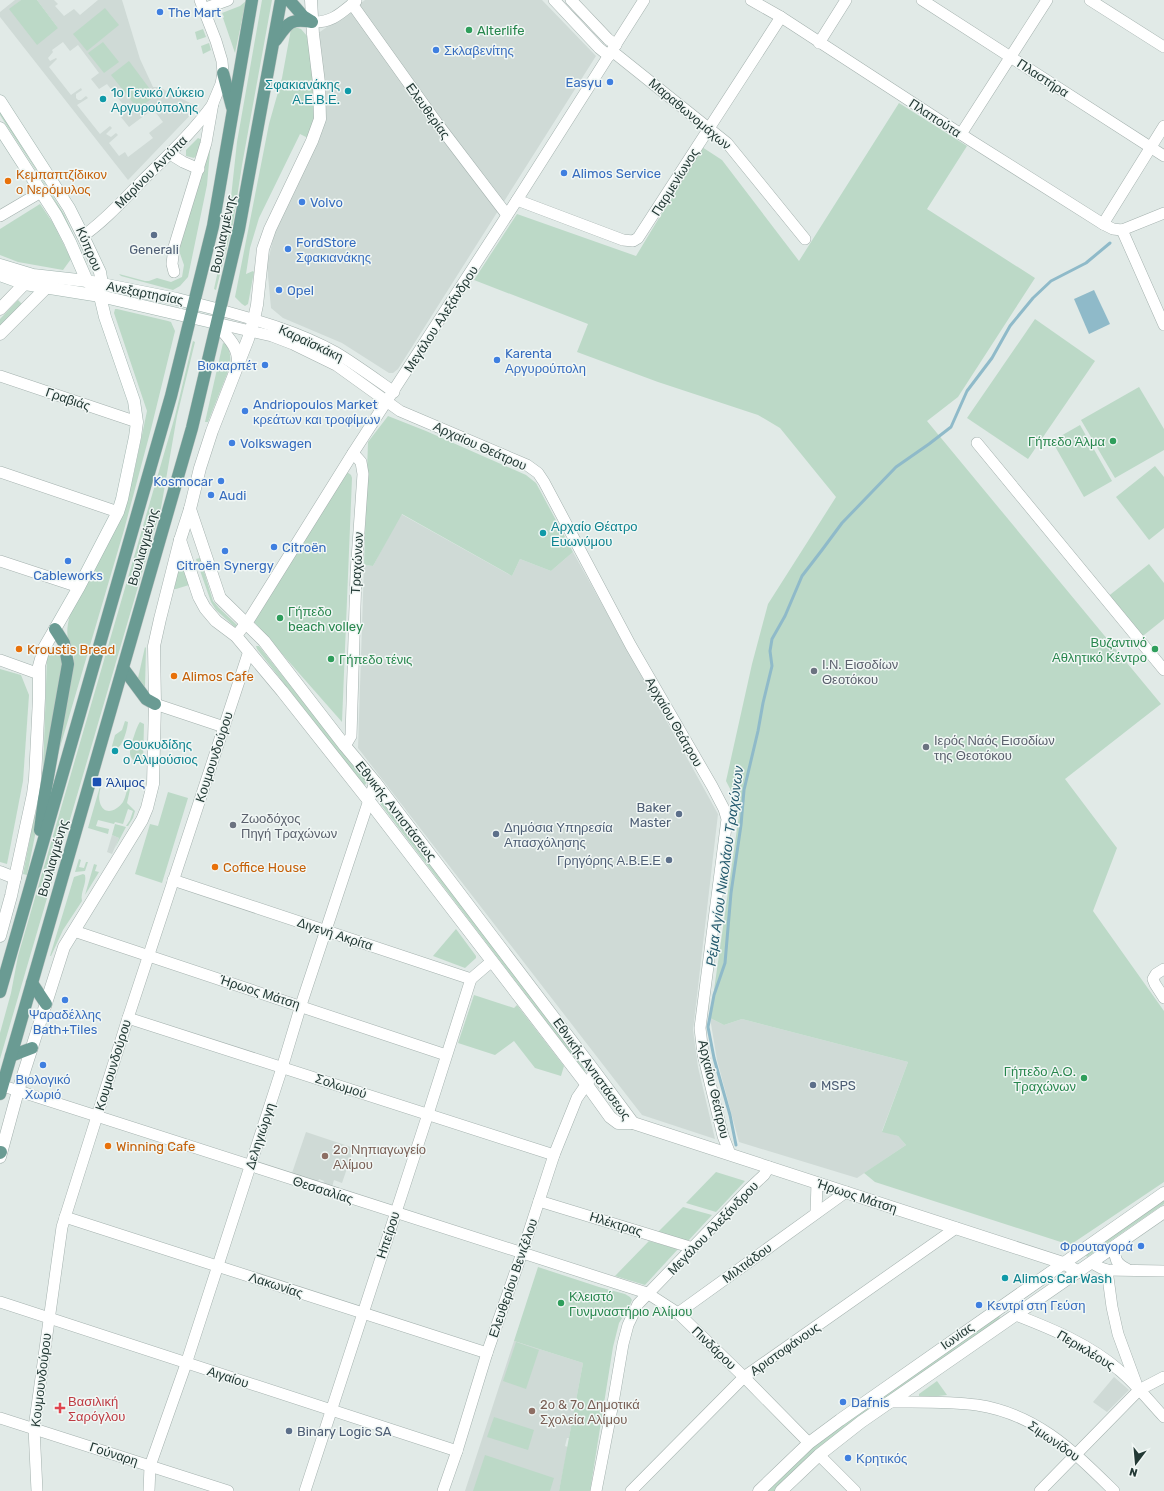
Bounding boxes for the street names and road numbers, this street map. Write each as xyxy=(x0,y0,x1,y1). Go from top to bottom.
street label: Πλαστήρα xyxy=(1014,56,1072,100)
street label: Μαραθωνομάχων xyxy=(646,75,734,153)
street label: Ελευθερίας xyxy=(403,80,453,142)
street label: Πλαπούτα xyxy=(906,96,964,141)
street label: Μαρίνου Αντύπα xyxy=(112,132,191,211)
street label: Παρμενίωνος xyxy=(648,145,702,219)
street label: Βουλιαγμένης xyxy=(207,193,239,275)
street label: Κύπρου xyxy=(73,225,105,273)
street label: Μεγάλου Αλεξάνδρου xyxy=(401,263,481,375)
street label: Ανεξαρτησίας xyxy=(105,278,185,308)
street label: Καραϊσκάκη xyxy=(276,322,346,364)
street label: Γραβιάς xyxy=(44,384,92,414)
street label: Αρχαίου Θεάτρου xyxy=(431,419,529,473)
street label: Βουλιαγμένης xyxy=(125,507,161,587)
street label: Τραχώνων xyxy=(348,531,366,595)
street label: Αρχαίου Θεάτρου xyxy=(642,675,706,769)
street label: Κουμουνδούρου xyxy=(192,710,236,804)
street label: Εθνικής Αντιστάσεως xyxy=(352,758,440,864)
street label: Βουλιαγμένης xyxy=(35,818,71,898)
street label: Διγενή Ακρίτα xyxy=(295,915,375,953)
street label: Ήρωος Μάτση xyxy=(217,972,302,1012)
street label: Εθνικής Αντιστάσεως xyxy=(550,1015,634,1123)
street label: Κουμουνδούρου xyxy=(92,1018,134,1112)
street label: Αρχαίου Θεάτρου xyxy=(695,1038,733,1140)
street label: Σολωμού xyxy=(313,1071,369,1101)
street label: Δεληγιώργη xyxy=(242,1101,278,1171)
street label: Θεσσαλίας xyxy=(291,1173,355,1207)
street label: Ήρωος Μάτση xyxy=(814,1176,899,1216)
street label: Μεγάλου Αλεξάνδρου xyxy=(665,1178,761,1278)
street label: Ηπείρου xyxy=(373,1209,403,1261)
street label: Ηλέκτρας xyxy=(588,1209,644,1239)
street label: Ελευθερίου Βενιζέλου xyxy=(486,1216,540,1340)
street label: Μιλτιάδου xyxy=(719,1240,775,1286)
street label: Λακωνίας xyxy=(247,1269,305,1301)
street label: Αριστοφάνους xyxy=(747,1319,823,1379)
street label: Ιωνίας xyxy=(938,1319,976,1353)
street label: Πινδάρου xyxy=(689,1323,739,1373)
street label: Περικλέους xyxy=(1054,1327,1118,1373)
street label: Κουμουνδούρου xyxy=(28,1332,54,1428)
street label: Αιγαίου xyxy=(205,1363,251,1391)
street label: Σιμωνίδου xyxy=(1025,1418,1083,1464)
street label: Γούναρη xyxy=(88,1439,140,1469)

